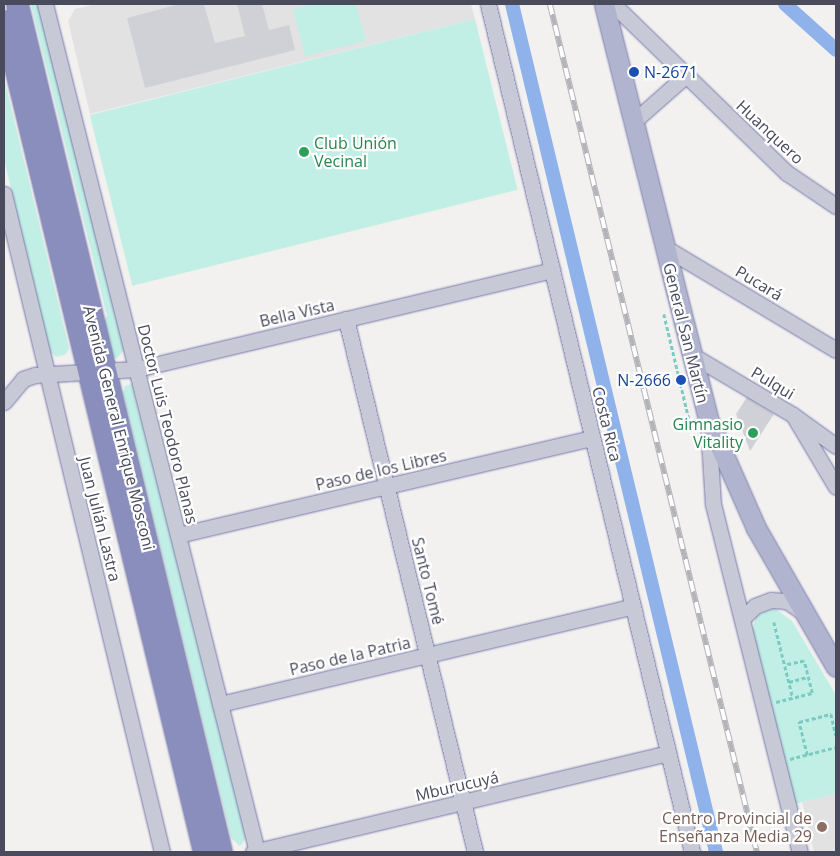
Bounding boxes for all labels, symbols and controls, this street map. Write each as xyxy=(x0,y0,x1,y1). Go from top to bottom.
place label: N-2671 xyxy=(644,62,698,82)
marker: N-2671 xyxy=(628,66,640,78)
street label: Huanquero xyxy=(732,96,808,168)
place label: Club Unión Vecinal xyxy=(314,133,397,171)
marker: Club Unión Vecinal xyxy=(298,146,310,158)
street label: General San Martín xyxy=(659,261,713,405)
street label: Pucará xyxy=(732,262,786,304)
street label: Bella Vista xyxy=(258,295,336,331)
street label: Avenida General Enrique Mosconi xyxy=(79,304,159,552)
street label: Doctor Luis Teodoro Planas xyxy=(134,322,202,526)
street label: Pulqui xyxy=(748,363,798,403)
place label: N-2666 xyxy=(617,370,671,390)
marker: N-2666 xyxy=(675,374,687,386)
street label: Costa Rica xyxy=(588,385,626,463)
place label: Gimnasio Vitality xyxy=(673,414,743,452)
marker: Gimnasio Vitality xyxy=(747,427,759,439)
street label: Paso de los Libres xyxy=(314,446,448,494)
street label: Juan Julián Lastra xyxy=(75,455,125,583)
street label: Santo Tomé xyxy=(408,535,448,627)
street label: Paso de la Patria xyxy=(288,633,412,679)
street label: Mburucuyá xyxy=(414,767,500,805)
place label: Centro Provincial de Enseñanza Media 29 xyxy=(659,808,812,846)
marker: Centro Provincial de Enseñanza Media 29 xyxy=(816,821,828,833)

